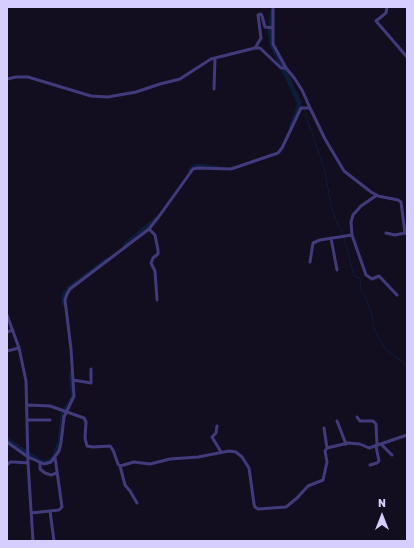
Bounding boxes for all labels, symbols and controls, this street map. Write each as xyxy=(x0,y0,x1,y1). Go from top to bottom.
north arrow xyxy=(362,496,402,536)
text: N xyxy=(378,497,386,510)

